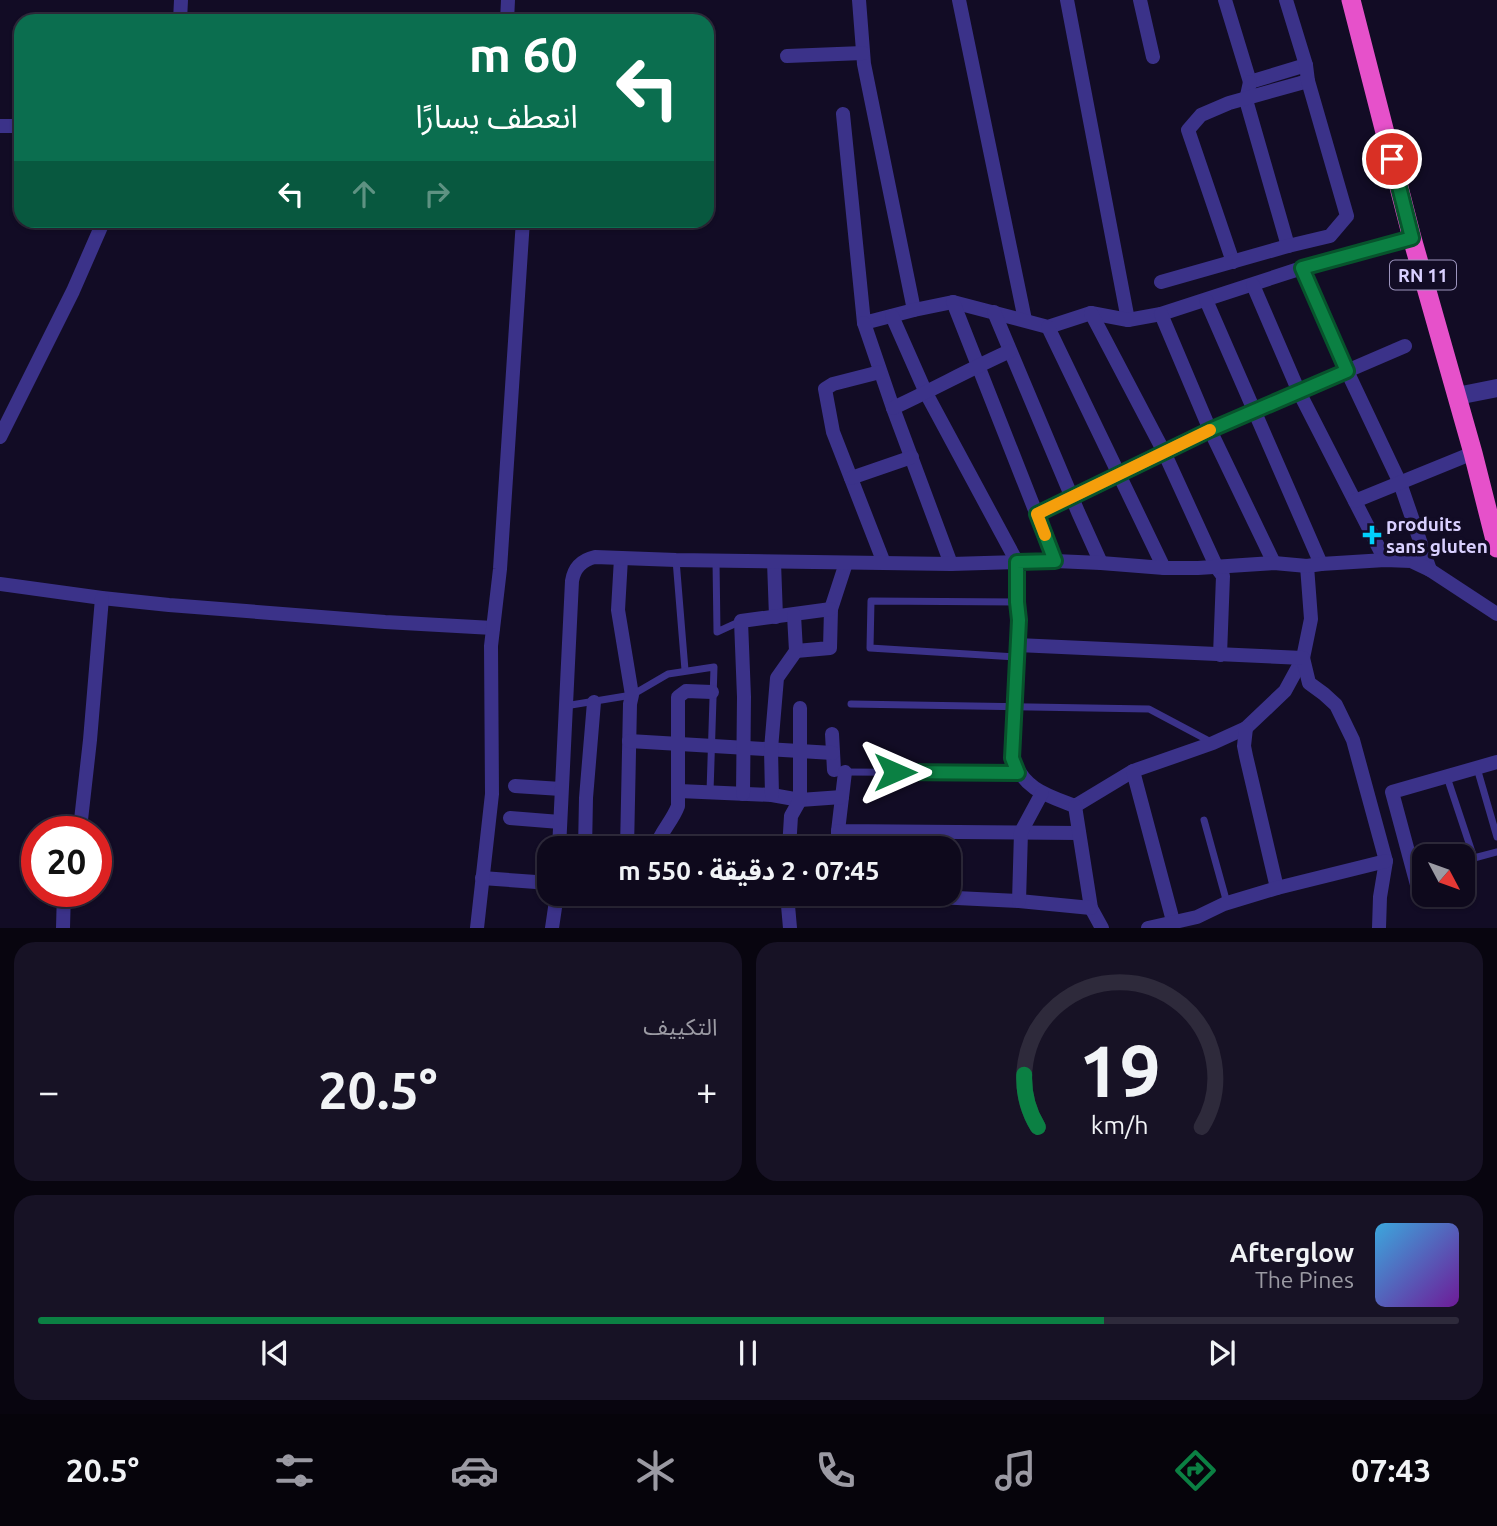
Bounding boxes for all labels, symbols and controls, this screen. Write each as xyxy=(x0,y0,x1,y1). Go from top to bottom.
text: 60 m xyxy=(469,26,578,81)
icon: left xyxy=(602,42,693,133)
text: انعطف يسارًا xyxy=(415,98,578,134)
pin xyxy=(1362,129,1422,189)
icon: arrive xyxy=(1373,140,1411,178)
icon: left xyxy=(272,175,310,213)
icon: ahead xyxy=(345,175,383,213)
icon: right xyxy=(418,175,456,213)
road number: RN 11 xyxy=(1390,260,1456,290)
place label: produits sans gluten xyxy=(1386,513,1488,557)
marker: produits sans gluten xyxy=(1364,527,1380,543)
position arrow xyxy=(858,735,932,809)
speed limit sign: 20 xyxy=(21,816,112,907)
north arrow xyxy=(1412,844,1475,906)
map controls xyxy=(1412,844,1475,907)
text: 07:45 · 2 دقيقة · 550 m xyxy=(618,856,880,885)
text: التكييف xyxy=(643,1014,718,1039)
text: 19 xyxy=(1078,1030,1160,1112)
text: 20.5° xyxy=(318,1061,437,1119)
text: − xyxy=(38,1070,59,1112)
text: + xyxy=(696,1070,717,1112)
text: km/h xyxy=(1090,1111,1148,1139)
text: Afterglow xyxy=(1230,1238,1354,1267)
text: The Pines xyxy=(1255,1267,1354,1292)
icon: previous xyxy=(256,1334,294,1372)
icon: pause xyxy=(729,1334,767,1372)
icon: next xyxy=(1203,1334,1241,1372)
icon: filters xyxy=(270,1446,319,1495)
icon: car xyxy=(450,1446,499,1495)
icon: climate xyxy=(631,1446,680,1495)
icon: phone xyxy=(811,1446,860,1495)
icon: music xyxy=(991,1446,1040,1495)
icon: directions xyxy=(1171,1446,1220,1495)
text: 20.5° xyxy=(66,1452,139,1488)
text: 07:43 xyxy=(1351,1452,1431,1488)

